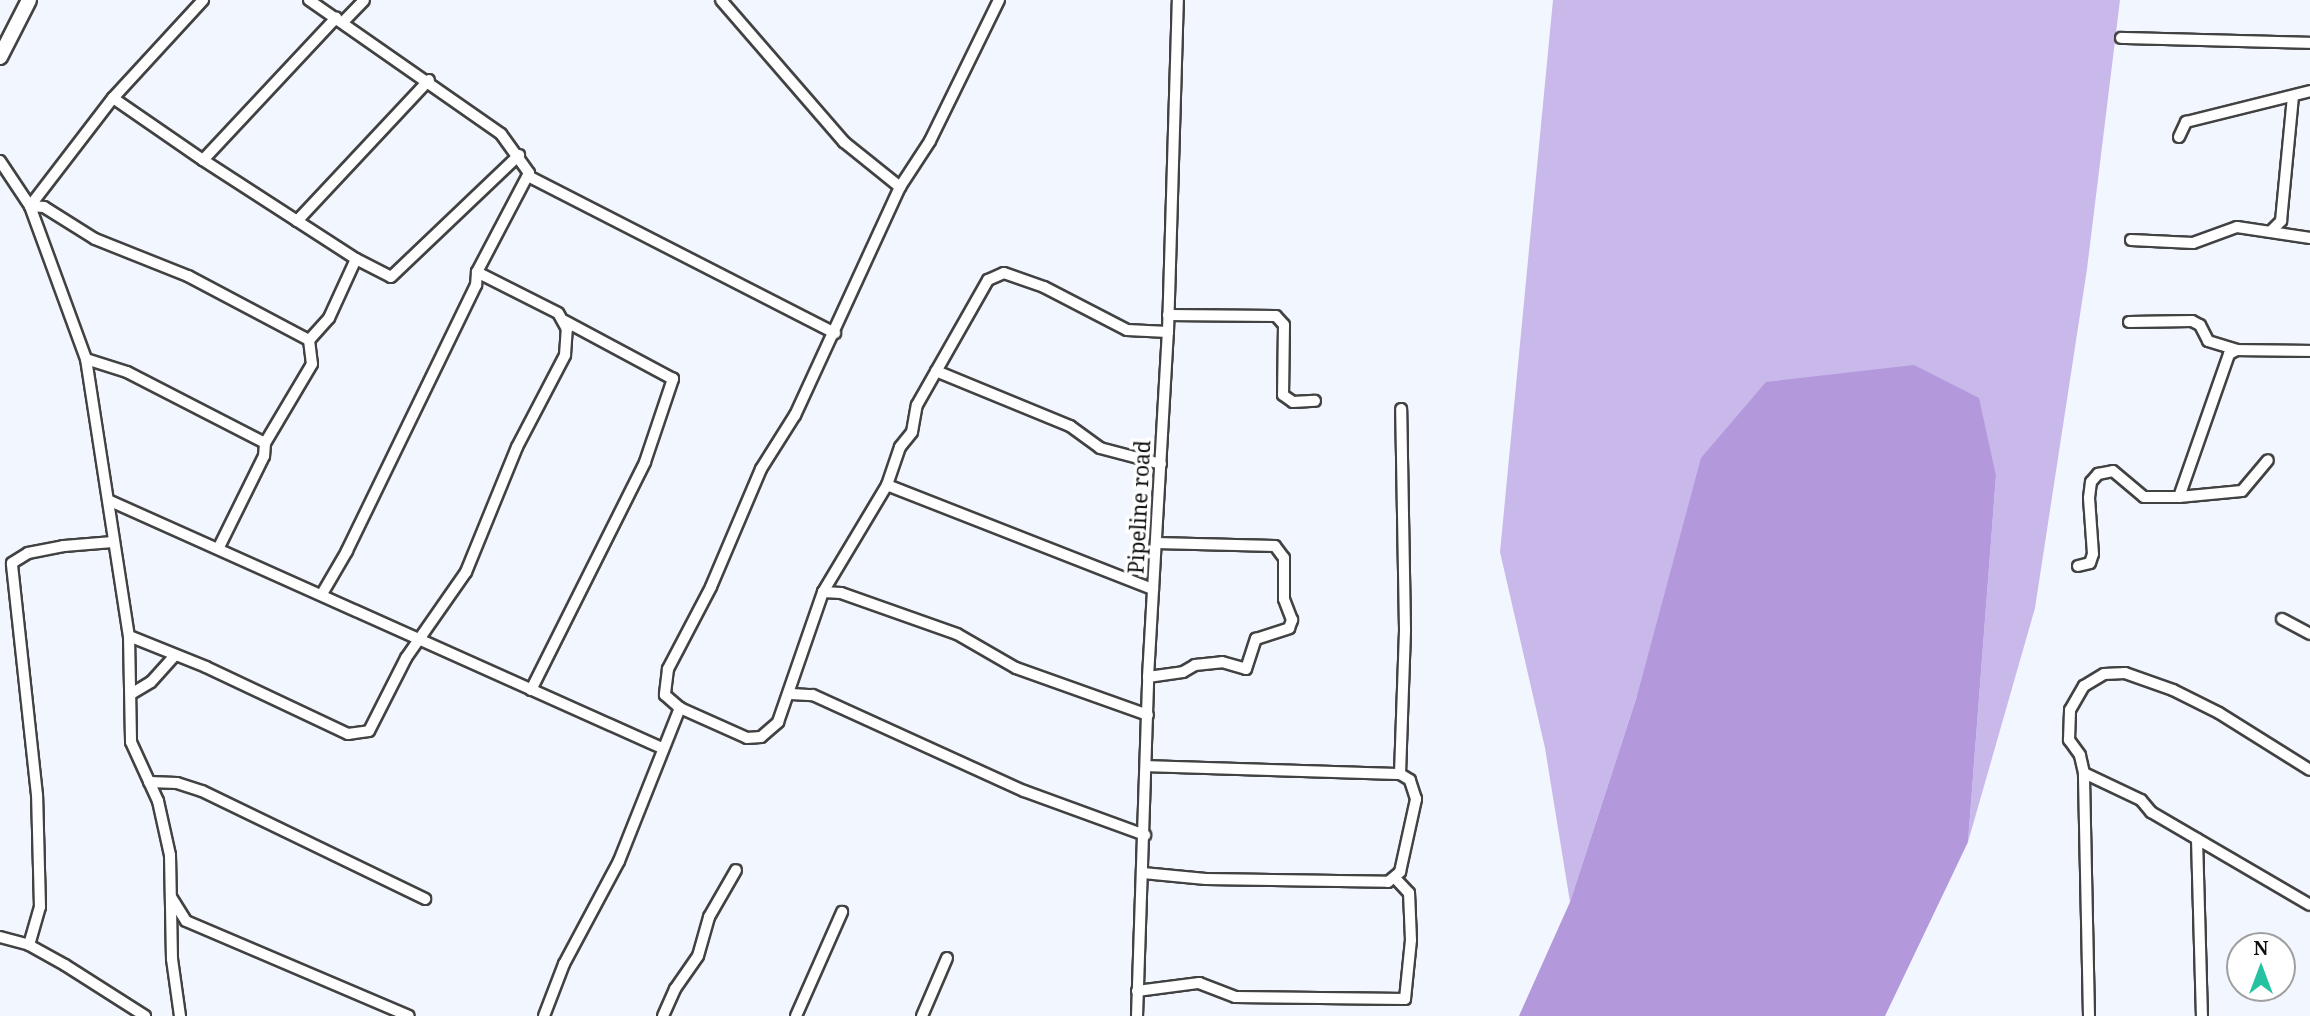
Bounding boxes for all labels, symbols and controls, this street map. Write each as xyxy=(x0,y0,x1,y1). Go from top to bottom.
street label: Pipeline road xyxy=(1123,440,1155,574)
north arrow xyxy=(2226,932,2296,1002)
text: N xyxy=(2254,935,2268,961)

